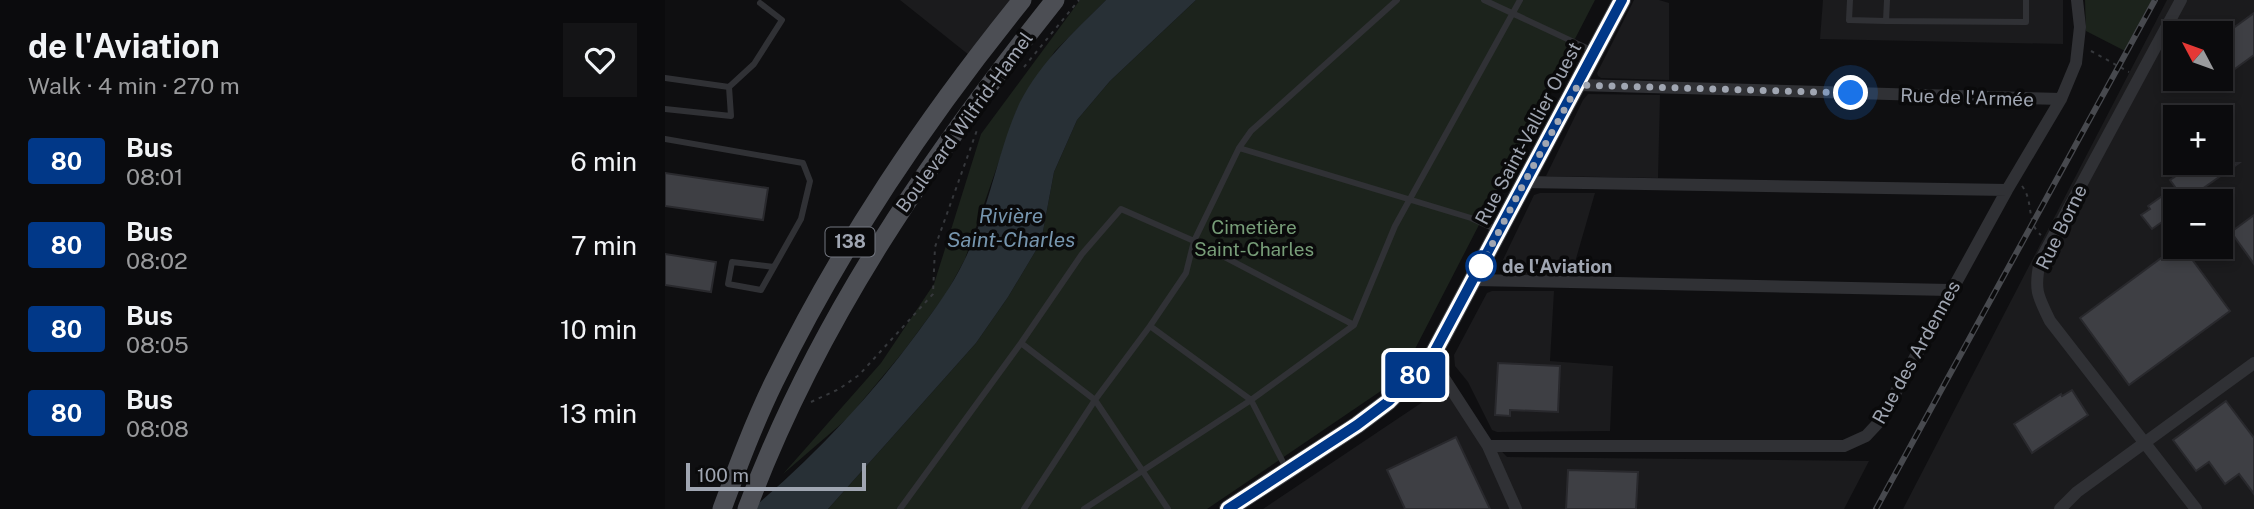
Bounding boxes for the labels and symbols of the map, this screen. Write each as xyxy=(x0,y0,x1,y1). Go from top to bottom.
north arrow xyxy=(2163,21,2233,91)
street label: Boulevard Wilfrid-Hamel xyxy=(891,28,1037,216)
street label: Rue Saint-Vallier Ouest xyxy=(1470,38,1586,228)
your location xyxy=(1833,75,1868,110)
street label: Rue de l'Armée xyxy=(1900,84,2034,110)
street label: Rue Borne xyxy=(2031,181,2091,273)
water label: Rivière Saint-Charles xyxy=(947,203,1075,252)
park label: Cimetière Saint-Charles xyxy=(1194,216,1314,260)
road number: 138 xyxy=(825,228,875,256)
marker: de l'Aviation xyxy=(1466,251,1496,281)
place label: de l'Aviation xyxy=(1502,255,1612,277)
street label: Rue des Ardennes xyxy=(1868,277,1964,427)
line badge: 80 xyxy=(1383,352,1447,398)
scale bar xyxy=(686,460,866,492)

